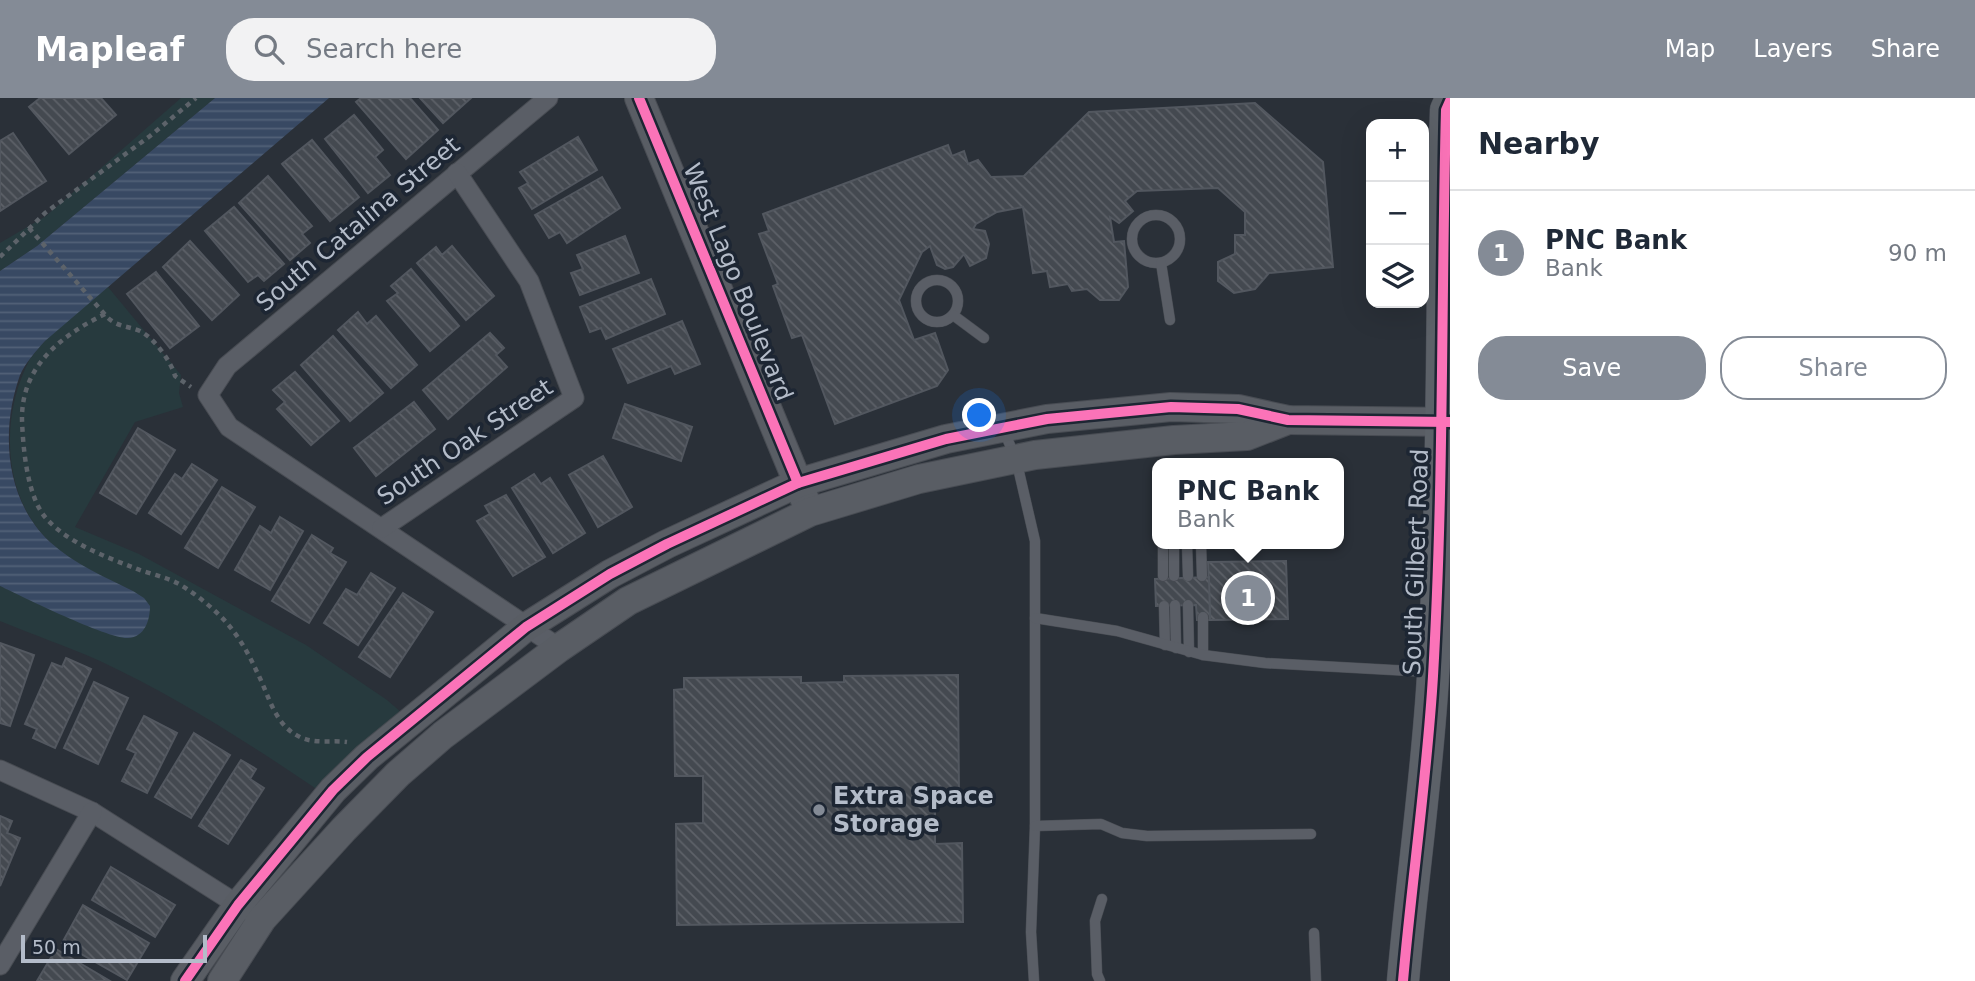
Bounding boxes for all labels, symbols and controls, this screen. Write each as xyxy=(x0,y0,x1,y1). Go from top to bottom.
search box xyxy=(226,18,716,81)
text: Mapleaf xyxy=(35,30,184,69)
icon: search xyxy=(250,30,288,68)
text: Search here xyxy=(306,34,462,64)
text: Map xyxy=(1665,35,1715,63)
text: Layers xyxy=(1753,35,1833,63)
text: Share xyxy=(1871,35,1940,63)
map controls xyxy=(1366,119,1429,308)
button: + xyxy=(1366,119,1429,182)
text: Nearby xyxy=(1478,126,1600,161)
street label: South Catalina Street xyxy=(251,131,465,317)
street label: West Lago Boulevard xyxy=(678,159,798,405)
button: − xyxy=(1366,182,1429,245)
text: PNC Bank xyxy=(1545,225,1687,255)
text: 1 xyxy=(1493,240,1509,266)
text: 90 m xyxy=(1888,240,1947,266)
button: layers xyxy=(1366,245,1429,308)
text: Bank xyxy=(1545,255,1603,281)
button: Save xyxy=(1478,336,1706,400)
button: Share xyxy=(1720,336,1947,400)
street label: South Oak Street xyxy=(372,373,558,511)
your location xyxy=(962,398,996,432)
street label: South Gilbert Road xyxy=(1398,448,1434,676)
popup xyxy=(1152,458,1344,549)
text: PNC Bank xyxy=(1177,476,1319,506)
text: Bank xyxy=(1177,506,1235,532)
pin: 1 xyxy=(1225,572,1271,624)
place label: Extra Space Storage xyxy=(833,782,994,838)
marker: Extra Space Storage xyxy=(811,802,827,818)
scale bar xyxy=(21,932,206,964)
text: 50 m xyxy=(32,936,81,958)

